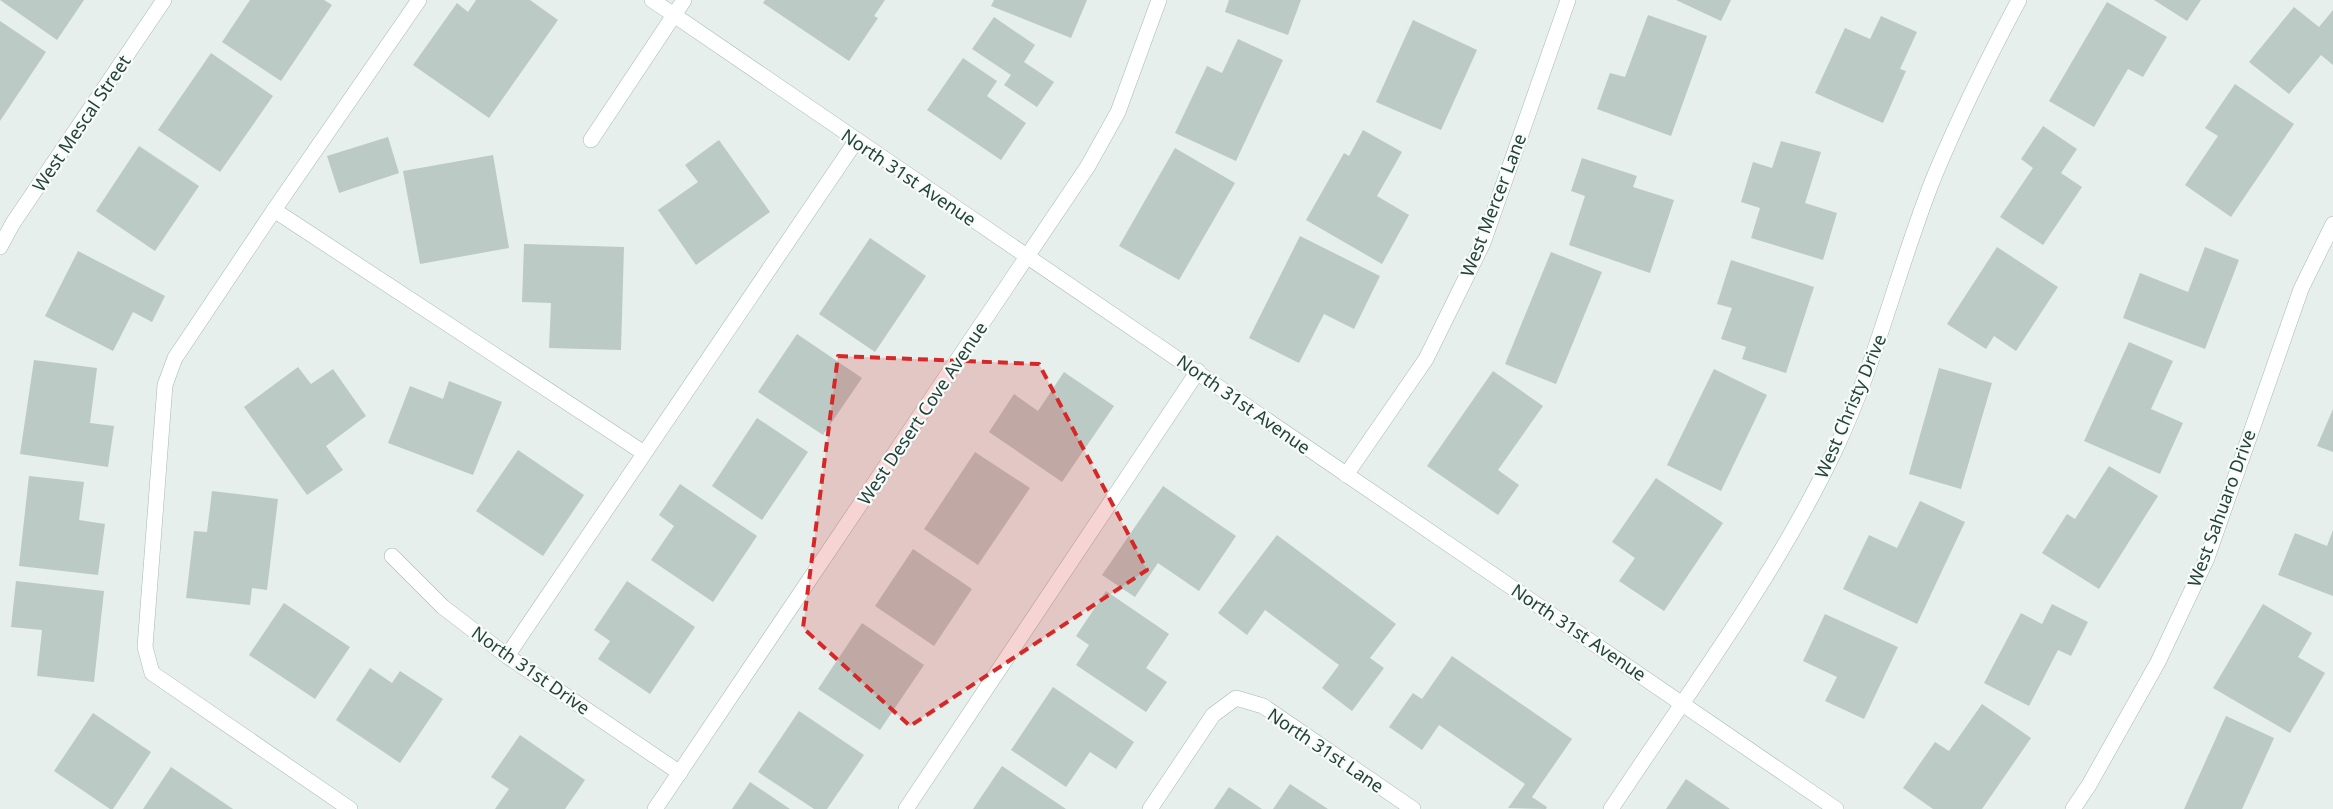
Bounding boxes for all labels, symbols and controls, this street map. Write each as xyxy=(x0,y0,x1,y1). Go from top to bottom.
street label: West Mescal Street xyxy=(26,50,136,196)
street label: North 31st Avenue xyxy=(837,123,981,231)
street label: West Mercer Lane xyxy=(1455,130,1531,280)
street label: West Desert Cove Avenue xyxy=(852,317,992,509)
street label: West Christy Drive xyxy=(1809,330,1891,482)
street label: North 31st Avenue xyxy=(1172,349,1316,459)
street label: West Sahuaro Drive xyxy=(2181,426,2261,590)
street label: North 31st Avenue xyxy=(1507,578,1651,686)
street label: North 31st Drive xyxy=(467,620,595,720)
street label: North 31st Lane xyxy=(1263,702,1389,798)

